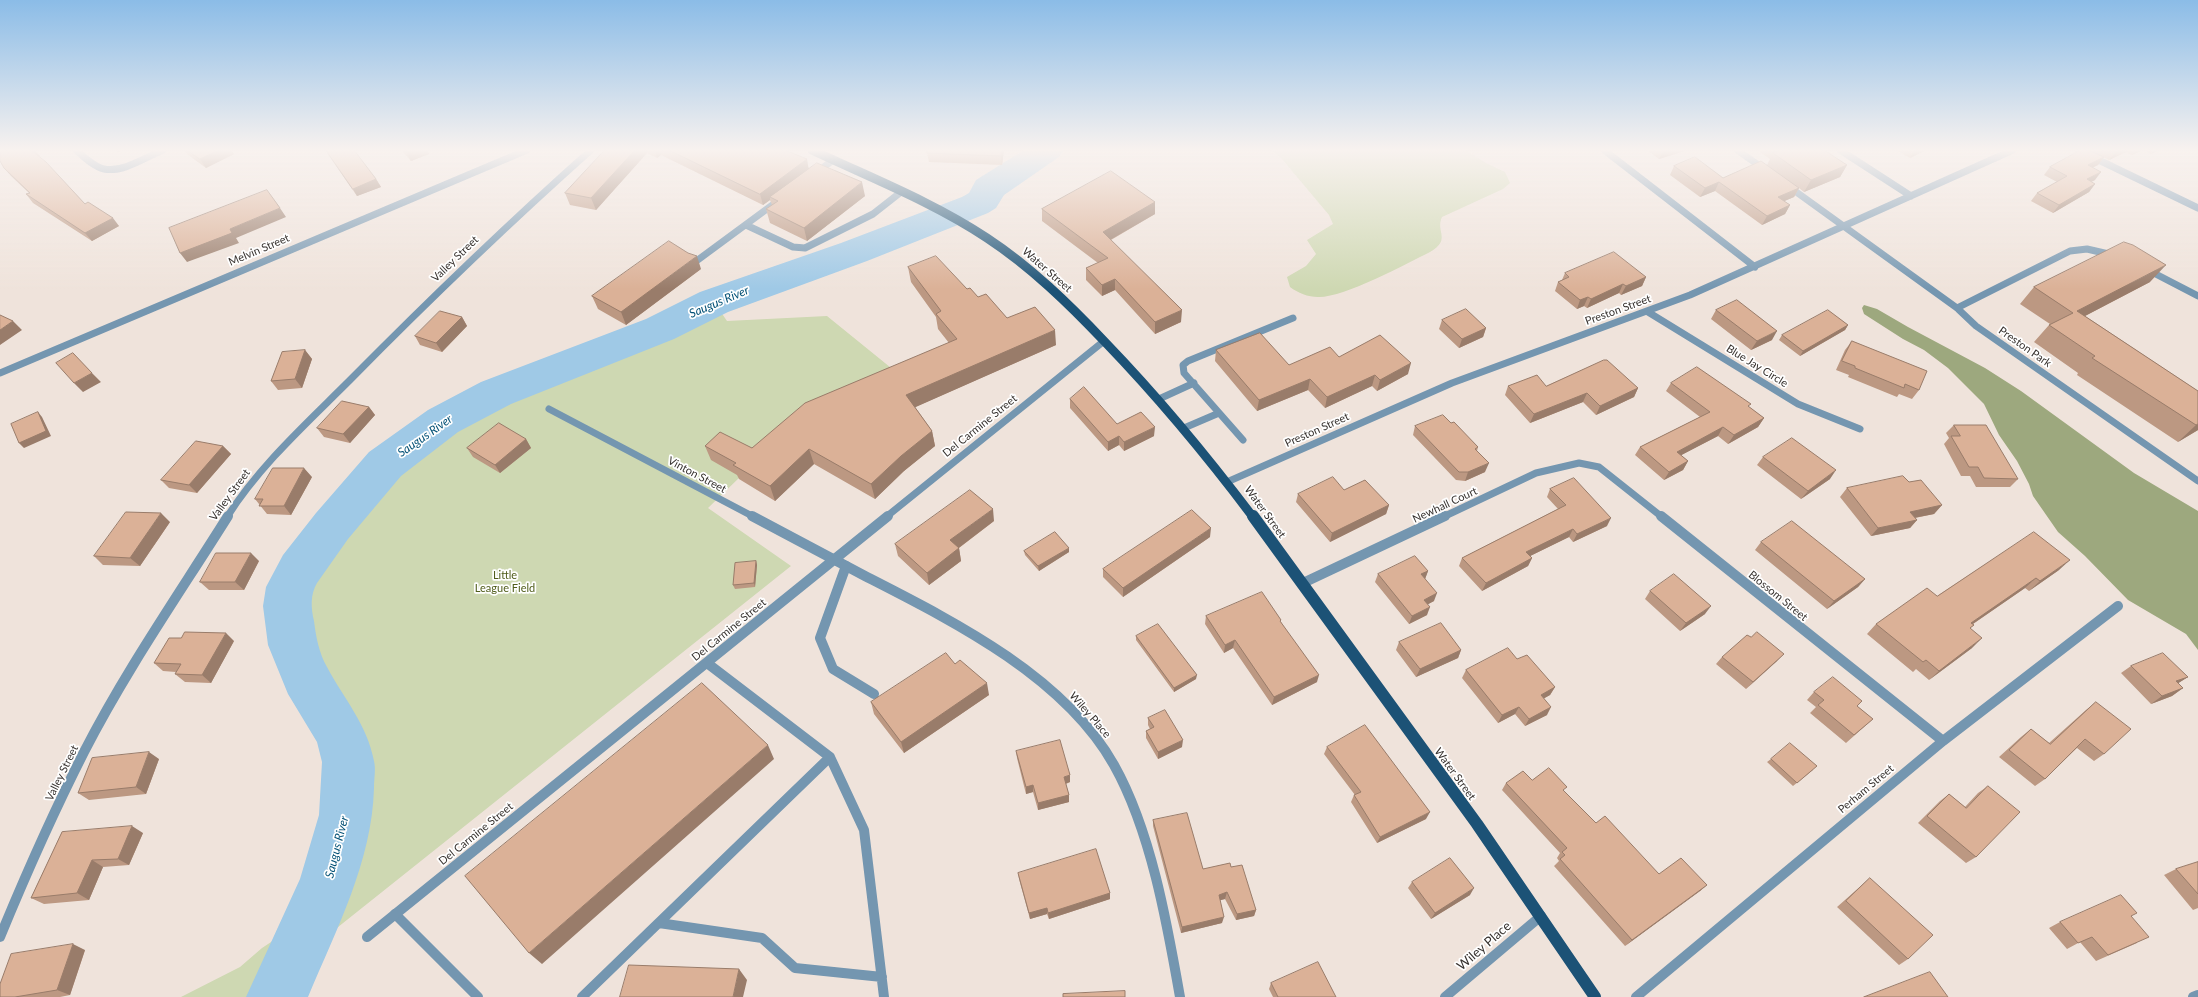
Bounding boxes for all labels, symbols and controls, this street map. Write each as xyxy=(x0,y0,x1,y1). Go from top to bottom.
street label: Melvin Street xyxy=(227,231,291,269)
street label: Valley Street xyxy=(429,233,481,285)
street label: Water Street xyxy=(1019,245,1075,295)
water label: Saugus River xyxy=(687,283,751,321)
street label: Preston Street xyxy=(1583,292,1653,328)
street label: Preston Park xyxy=(1996,324,2054,370)
street label: Blue Jay Circle xyxy=(1724,342,1790,390)
street label: Del Carmine Street xyxy=(940,392,1020,460)
street label: Preston Street xyxy=(1283,410,1351,450)
water label: Saugus River xyxy=(395,412,455,460)
street label: Vinton Street xyxy=(666,454,728,496)
street label: Valley Street xyxy=(207,467,253,523)
street label: Water Street xyxy=(1242,483,1288,541)
street label: Newhall Court xyxy=(1411,484,1479,526)
park label: Little League Field xyxy=(475,568,535,594)
street label: Blossom Street xyxy=(1746,568,1810,624)
street label: Del Carmine Street xyxy=(689,596,769,664)
street label: Wiley Place xyxy=(1067,689,1113,741)
street label: Valley Street xyxy=(43,743,81,803)
street label: Water Street xyxy=(1432,745,1478,803)
street label: Perham Street xyxy=(1835,762,1897,816)
street label: Del Carmine Street xyxy=(436,800,516,868)
water label: Saugus River xyxy=(322,814,352,880)
street label: Wiley Place xyxy=(1454,918,1514,974)

